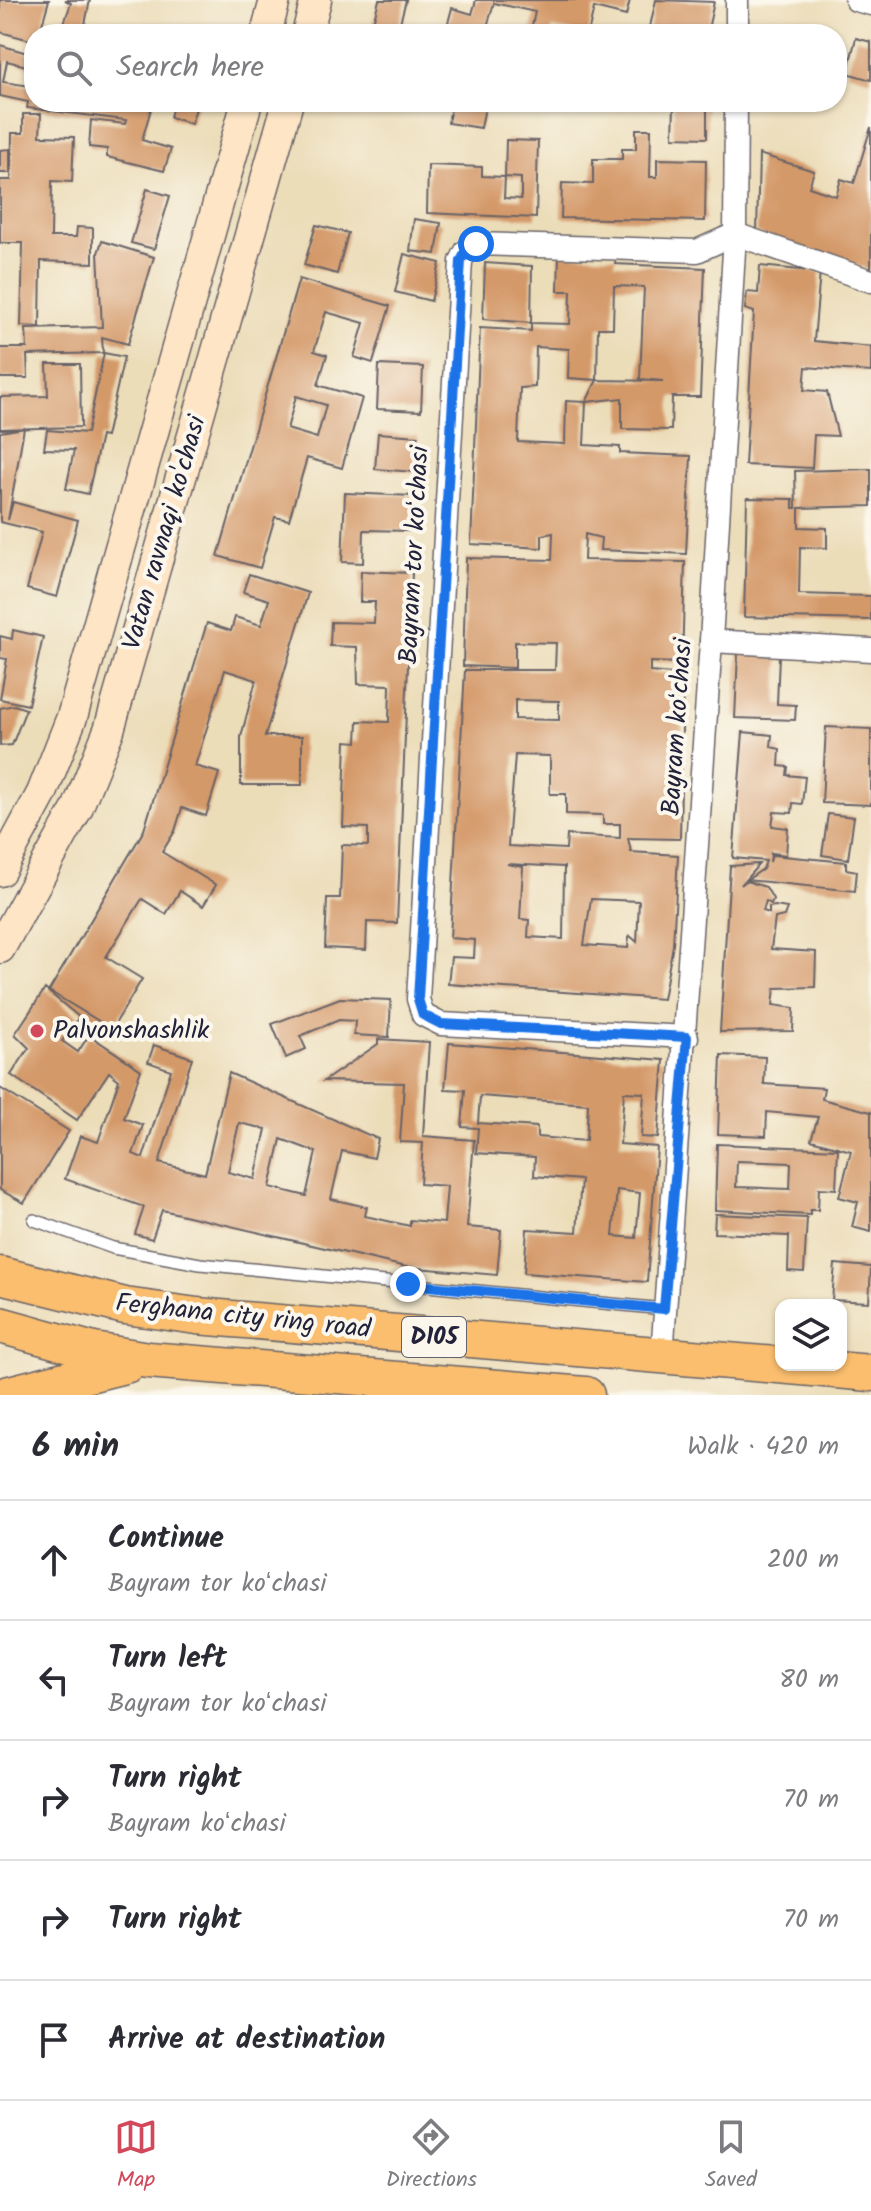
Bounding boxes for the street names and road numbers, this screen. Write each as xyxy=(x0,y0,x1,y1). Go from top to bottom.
street label: Vatan ravnaqi ko'chasi xyxy=(111,409,219,655)
street label: Bayram tor koʻchasi xyxy=(388,443,442,665)
street label: Bayram koʻchasi xyxy=(651,635,705,817)
street label: Ferghana city ring road xyxy=(113,1283,374,1351)
road number: D105 xyxy=(402,1317,466,1357)

